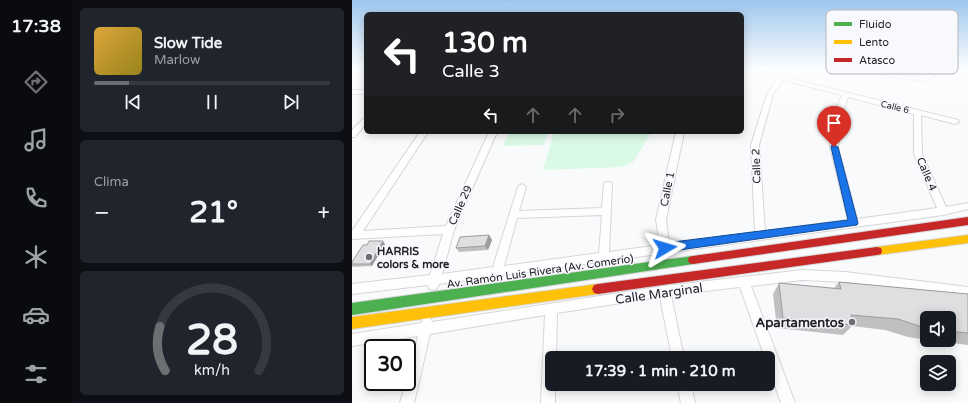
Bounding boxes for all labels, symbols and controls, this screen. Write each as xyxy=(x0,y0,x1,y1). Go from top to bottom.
legend xyxy=(826,10,958,74)
text: 17:38 xyxy=(11,15,61,37)
text: Fluido xyxy=(859,18,892,31)
text: 130 m xyxy=(442,26,528,60)
icon: left xyxy=(376,28,428,80)
text: Slow Tide xyxy=(154,34,222,52)
text: Lento xyxy=(859,36,889,49)
text: Marlow xyxy=(154,52,200,68)
text: Atasco xyxy=(859,54,895,67)
text: Calle 3 xyxy=(442,60,500,82)
icon: directions xyxy=(22,68,50,96)
icon: previous xyxy=(122,91,144,113)
icon: pause xyxy=(201,91,223,113)
icon: next xyxy=(280,91,302,113)
street label: Calle 6 xyxy=(880,99,911,116)
icon: left xyxy=(480,104,502,126)
icon: ahead xyxy=(522,104,544,126)
icon: ahead xyxy=(564,104,586,126)
icon: right xyxy=(606,104,628,126)
pin xyxy=(817,106,851,147)
icon: arrive xyxy=(823,112,845,134)
icon: music xyxy=(22,126,50,154)
street label: Calle 2 xyxy=(749,148,764,184)
street label: Calle 4 xyxy=(914,155,939,193)
street label: Calle 1 xyxy=(658,171,677,208)
text: Clima xyxy=(94,174,129,190)
street label: Calle 29 xyxy=(446,183,475,227)
icon: phone xyxy=(22,184,50,212)
text: 21° xyxy=(189,194,238,231)
text: − xyxy=(94,200,110,226)
text: + xyxy=(318,200,330,226)
position arrow xyxy=(644,227,686,269)
icon: climate xyxy=(22,243,50,271)
place label: HARRIS colors & more xyxy=(377,245,450,271)
marker: HARRIS colors & more xyxy=(364,252,374,262)
street label: Av. Ramón Luis Rivera (Av. Comerío) xyxy=(446,252,634,291)
street label: Calle Marginal xyxy=(614,280,704,308)
icon: car xyxy=(22,301,50,329)
map controls xyxy=(920,311,956,391)
button: sound xyxy=(920,311,956,347)
place label: Apartamentos xyxy=(756,315,844,331)
text: 28 xyxy=(186,316,238,366)
marker: Apartamentos xyxy=(847,317,857,327)
speed limit sign: 30 xyxy=(364,339,416,391)
button: layers xyxy=(920,355,956,391)
icon: filters xyxy=(22,360,50,388)
text: km/h xyxy=(194,362,230,379)
text: 17:39 · 1 min · 210 m xyxy=(585,362,735,380)

